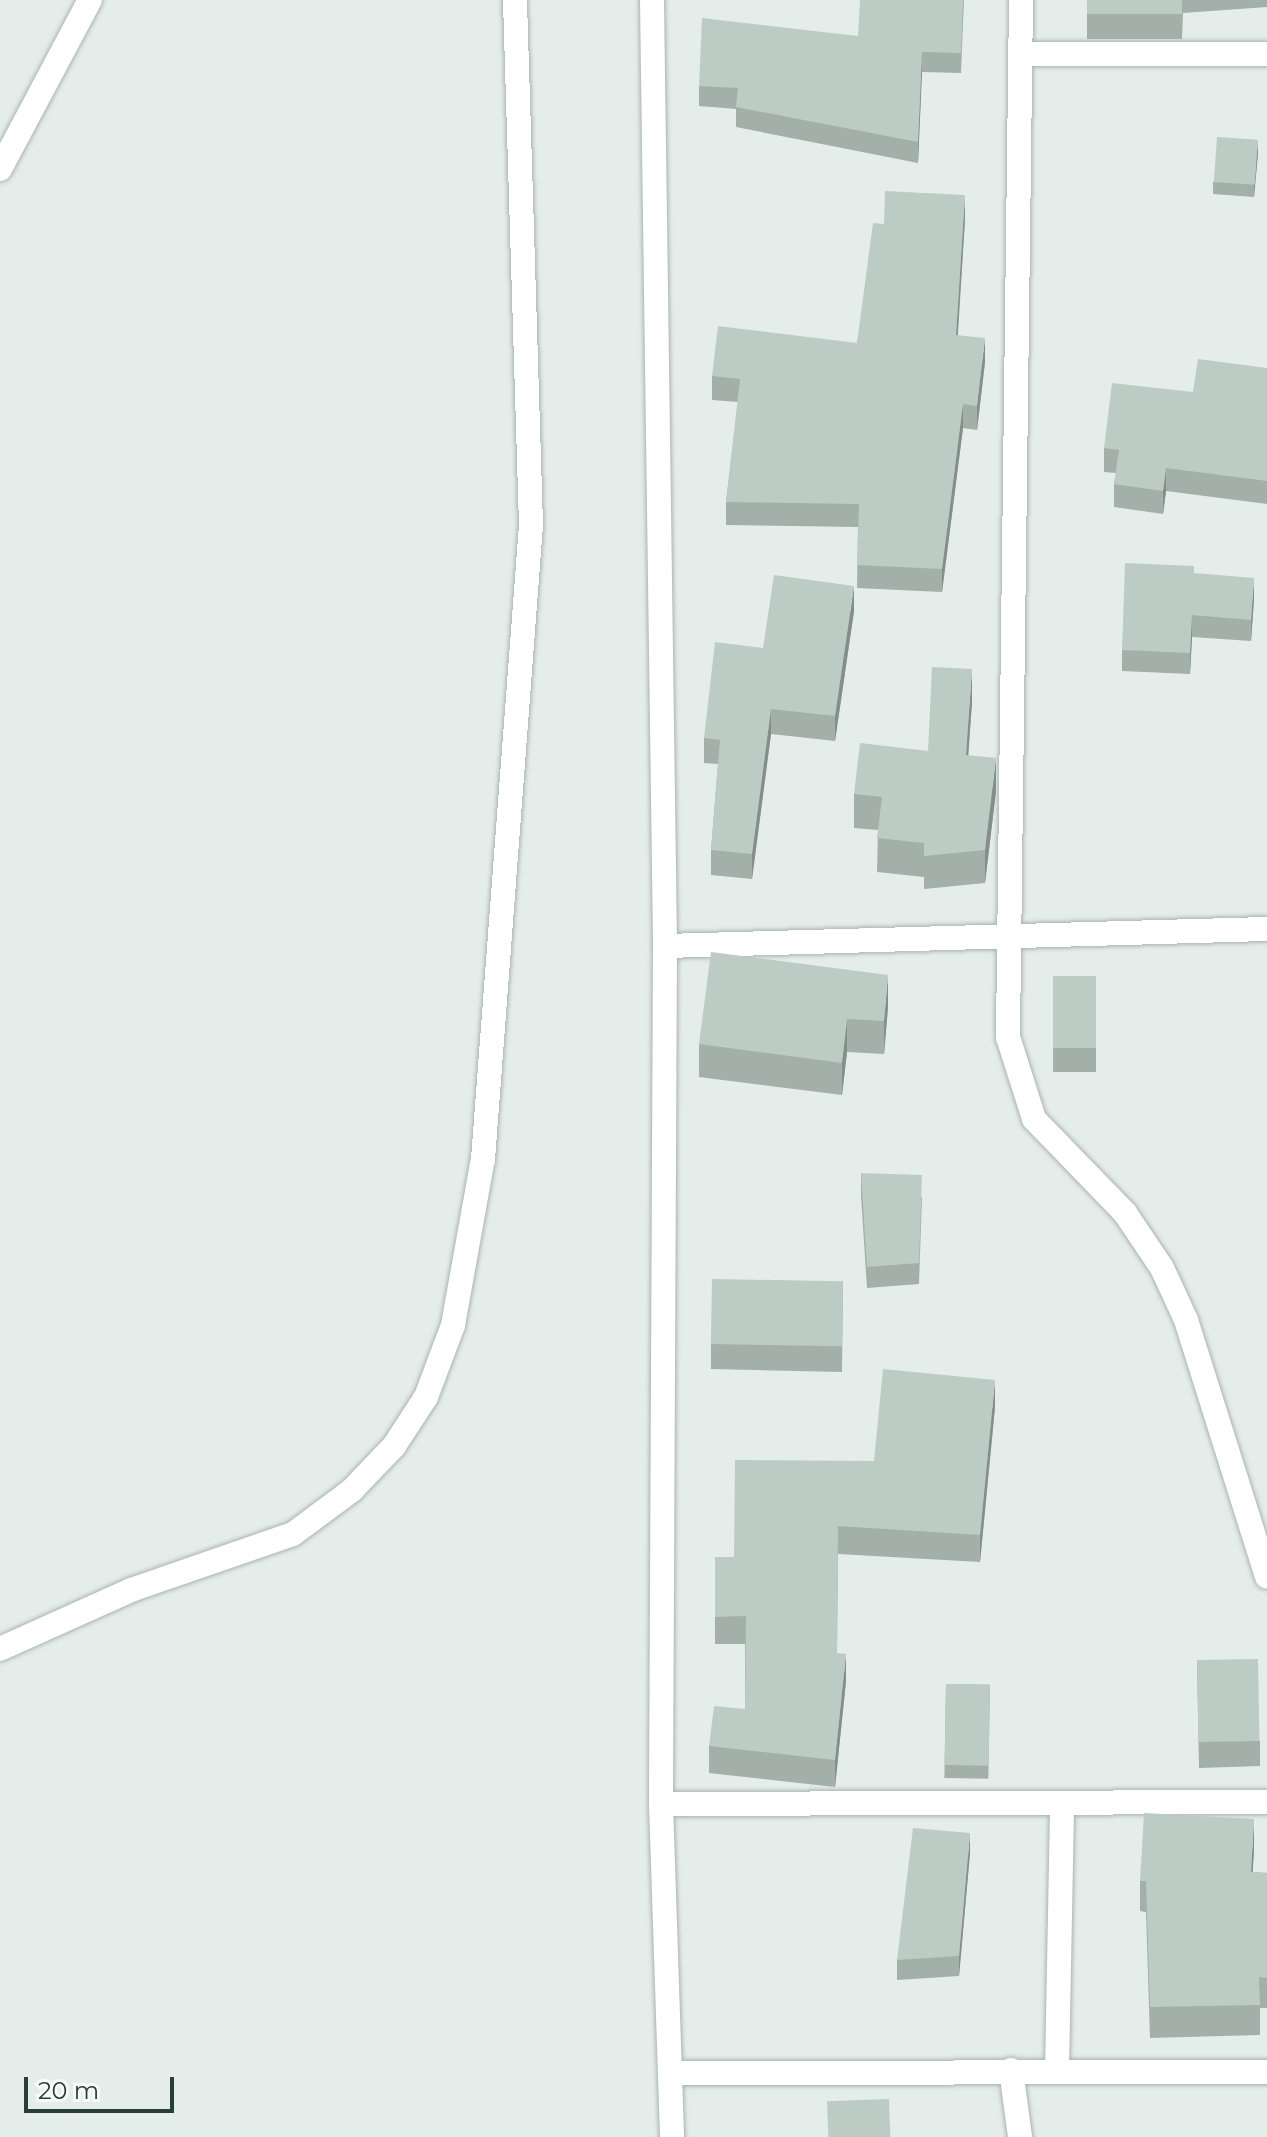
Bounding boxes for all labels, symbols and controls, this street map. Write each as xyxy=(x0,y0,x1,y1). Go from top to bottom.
scale bar xyxy=(28,2061,178,2111)
text: 20 m xyxy=(38,2076,99,2105)

